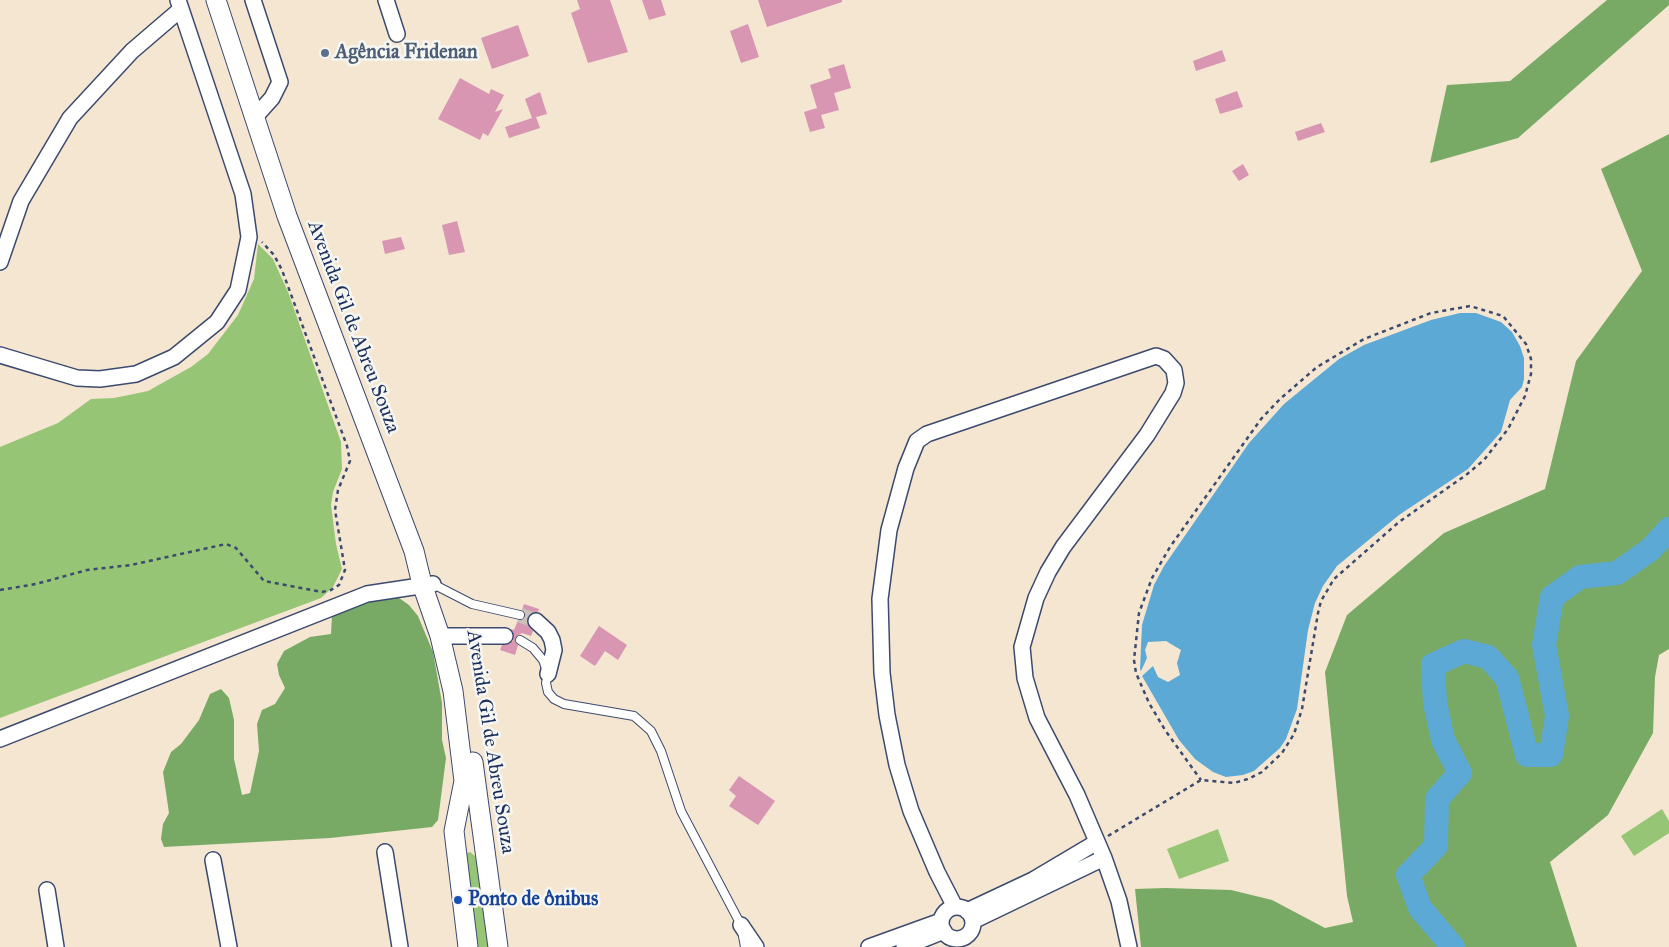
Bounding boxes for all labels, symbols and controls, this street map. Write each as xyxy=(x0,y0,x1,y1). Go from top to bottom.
place label: Agência Fridenan xyxy=(335,41,478,65)
marker: Agência Fridenan xyxy=(319,47,331,59)
street label: Avenida Gil de Abreu Souza xyxy=(301,217,405,437)
street label: Avenida Gil de Abreu Souza xyxy=(460,629,520,855)
place label: Ponto de ônibus xyxy=(468,888,598,912)
marker: Ponto de ônibus xyxy=(452,894,464,906)

